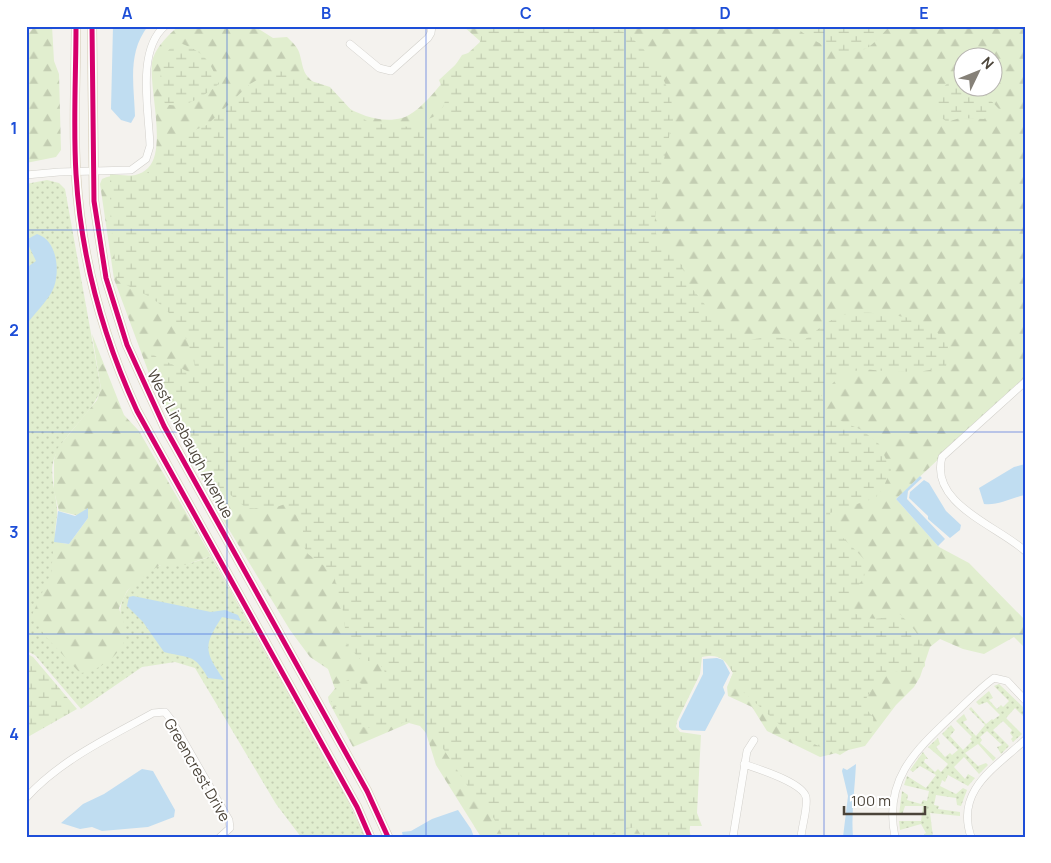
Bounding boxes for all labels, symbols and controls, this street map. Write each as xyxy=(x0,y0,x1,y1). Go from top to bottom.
text: A xyxy=(122,2,133,24)
text: B xyxy=(321,2,331,24)
text: C xyxy=(520,2,532,24)
text: D xyxy=(719,2,731,24)
text: E xyxy=(919,2,929,24)
north arrow xyxy=(954,48,1004,98)
text: N xyxy=(977,53,998,73)
text: 1 xyxy=(10,117,18,139)
text: 2 xyxy=(9,319,19,341)
street label: West Linebaugh Avenue xyxy=(142,366,239,522)
text: 3 xyxy=(9,521,19,543)
street label: Greencrest Drive xyxy=(159,714,236,826)
text: 4 xyxy=(9,723,19,745)
scale bar xyxy=(844,783,925,815)
text: 100 m xyxy=(851,790,891,811)

